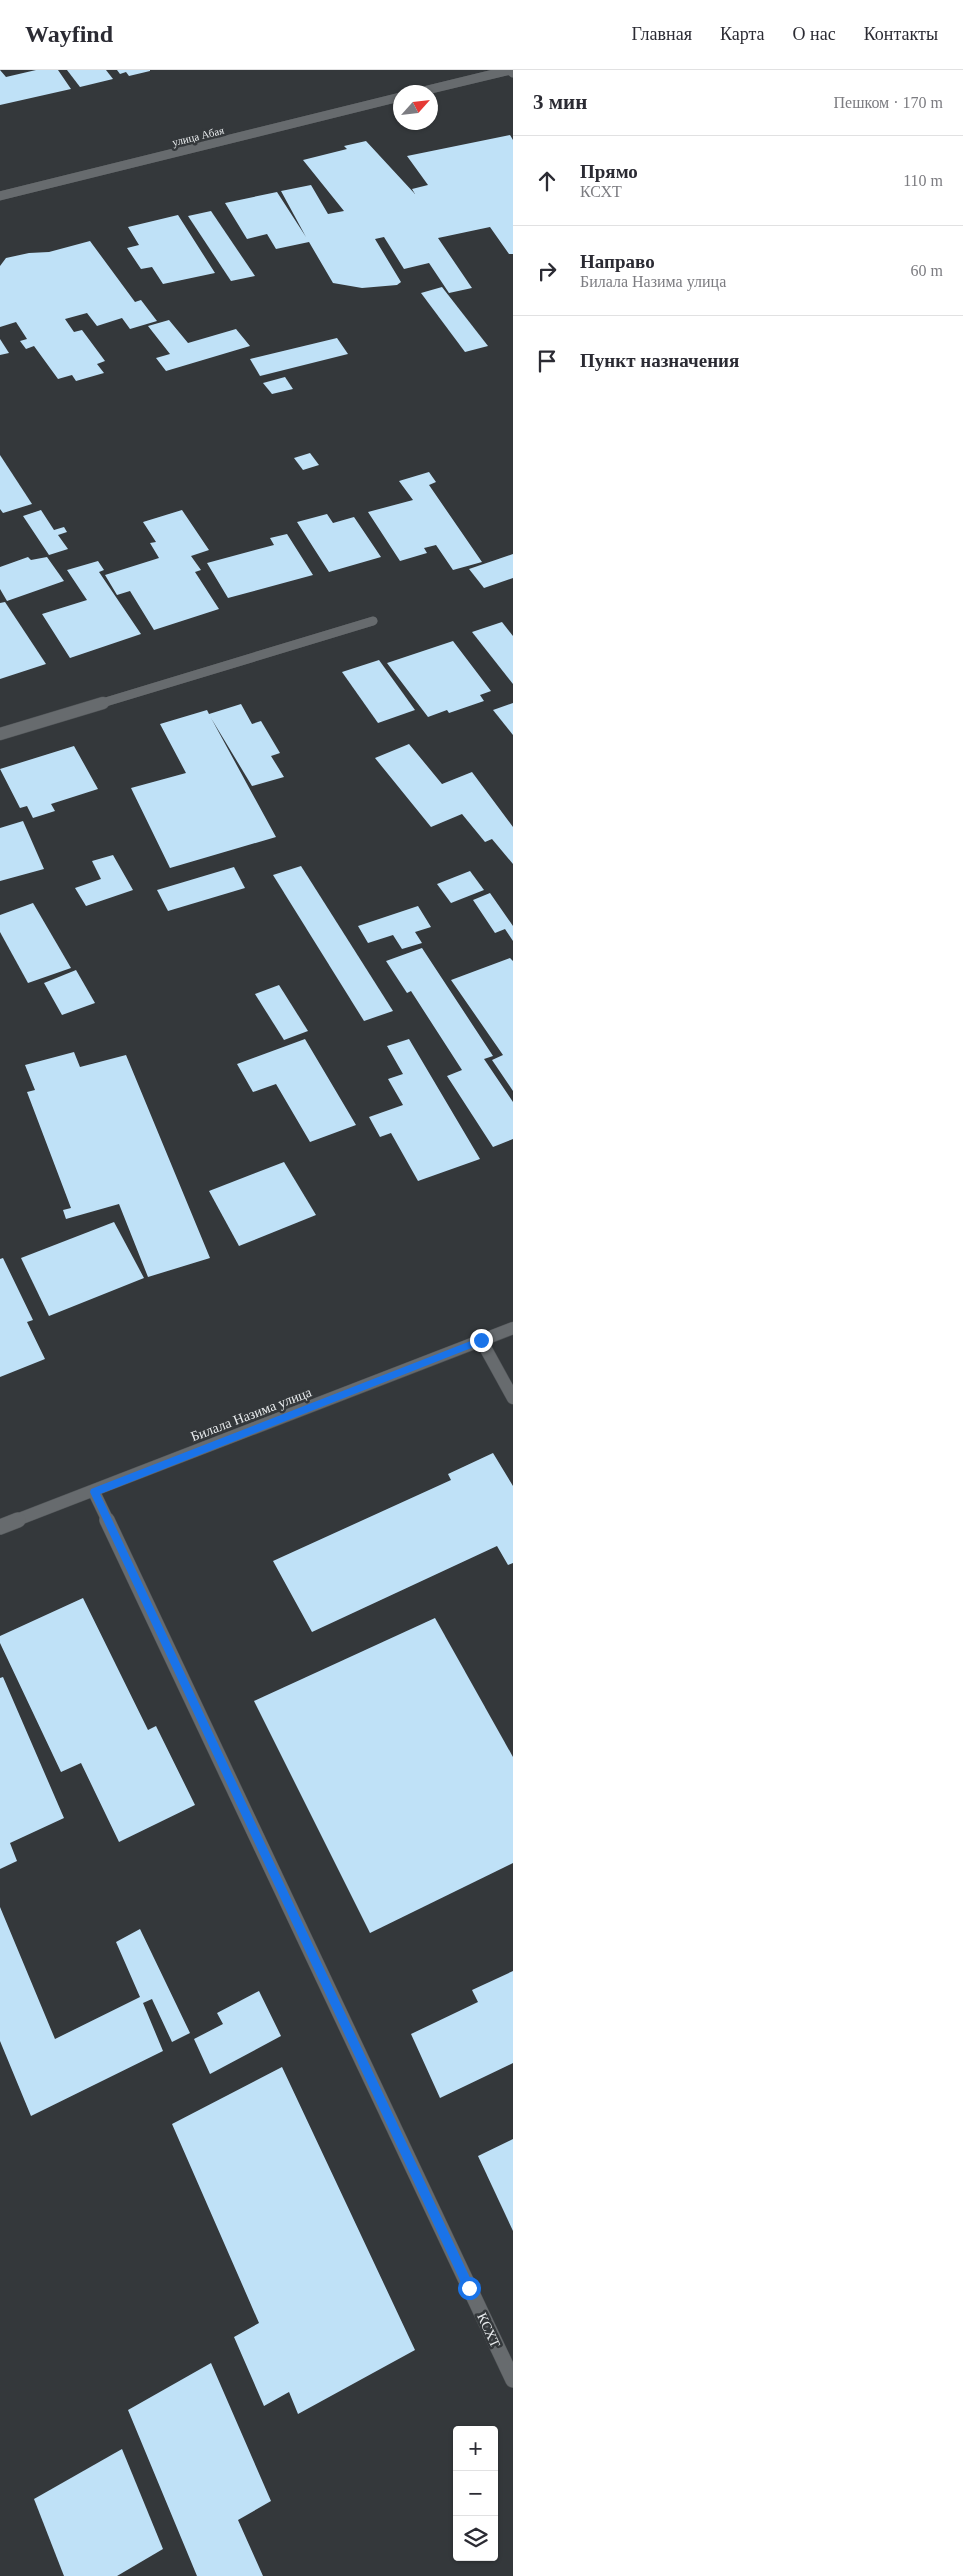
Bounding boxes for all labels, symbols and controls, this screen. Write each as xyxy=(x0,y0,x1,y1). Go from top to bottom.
text: Wayfind xyxy=(25,21,113,47)
text: Главная xyxy=(632,24,692,44)
text: Карта xyxy=(720,24,765,44)
text: О нас xyxy=(793,24,836,44)
text: Контакты xyxy=(864,24,938,44)
north arrow xyxy=(393,85,438,130)
text: 3 мин xyxy=(533,90,587,114)
text: Пешком · 170 m xyxy=(833,94,943,111)
street label: улица Абая xyxy=(171,124,225,148)
text: Прямо xyxy=(580,161,638,182)
icon: ahead xyxy=(533,167,561,195)
text: 110 m xyxy=(903,172,943,189)
text: КСХТ xyxy=(580,183,622,200)
text: Направо xyxy=(580,251,655,272)
icon: right xyxy=(533,257,561,285)
text: 60 m xyxy=(911,262,943,279)
text: Билала Назима улица xyxy=(580,273,726,290)
icon: arrive xyxy=(533,347,561,375)
text: Пункт назначения xyxy=(580,350,739,371)
route end xyxy=(470,1329,493,1352)
street label: Билала Назима улица xyxy=(189,1384,314,1444)
route start xyxy=(458,2277,481,2300)
street label: КСХТ xyxy=(474,2310,503,2350)
map controls xyxy=(453,2426,498,2561)
button: + xyxy=(453,2426,498,2471)
button: − xyxy=(453,2471,498,2516)
button: layers xyxy=(453,2516,498,2561)

